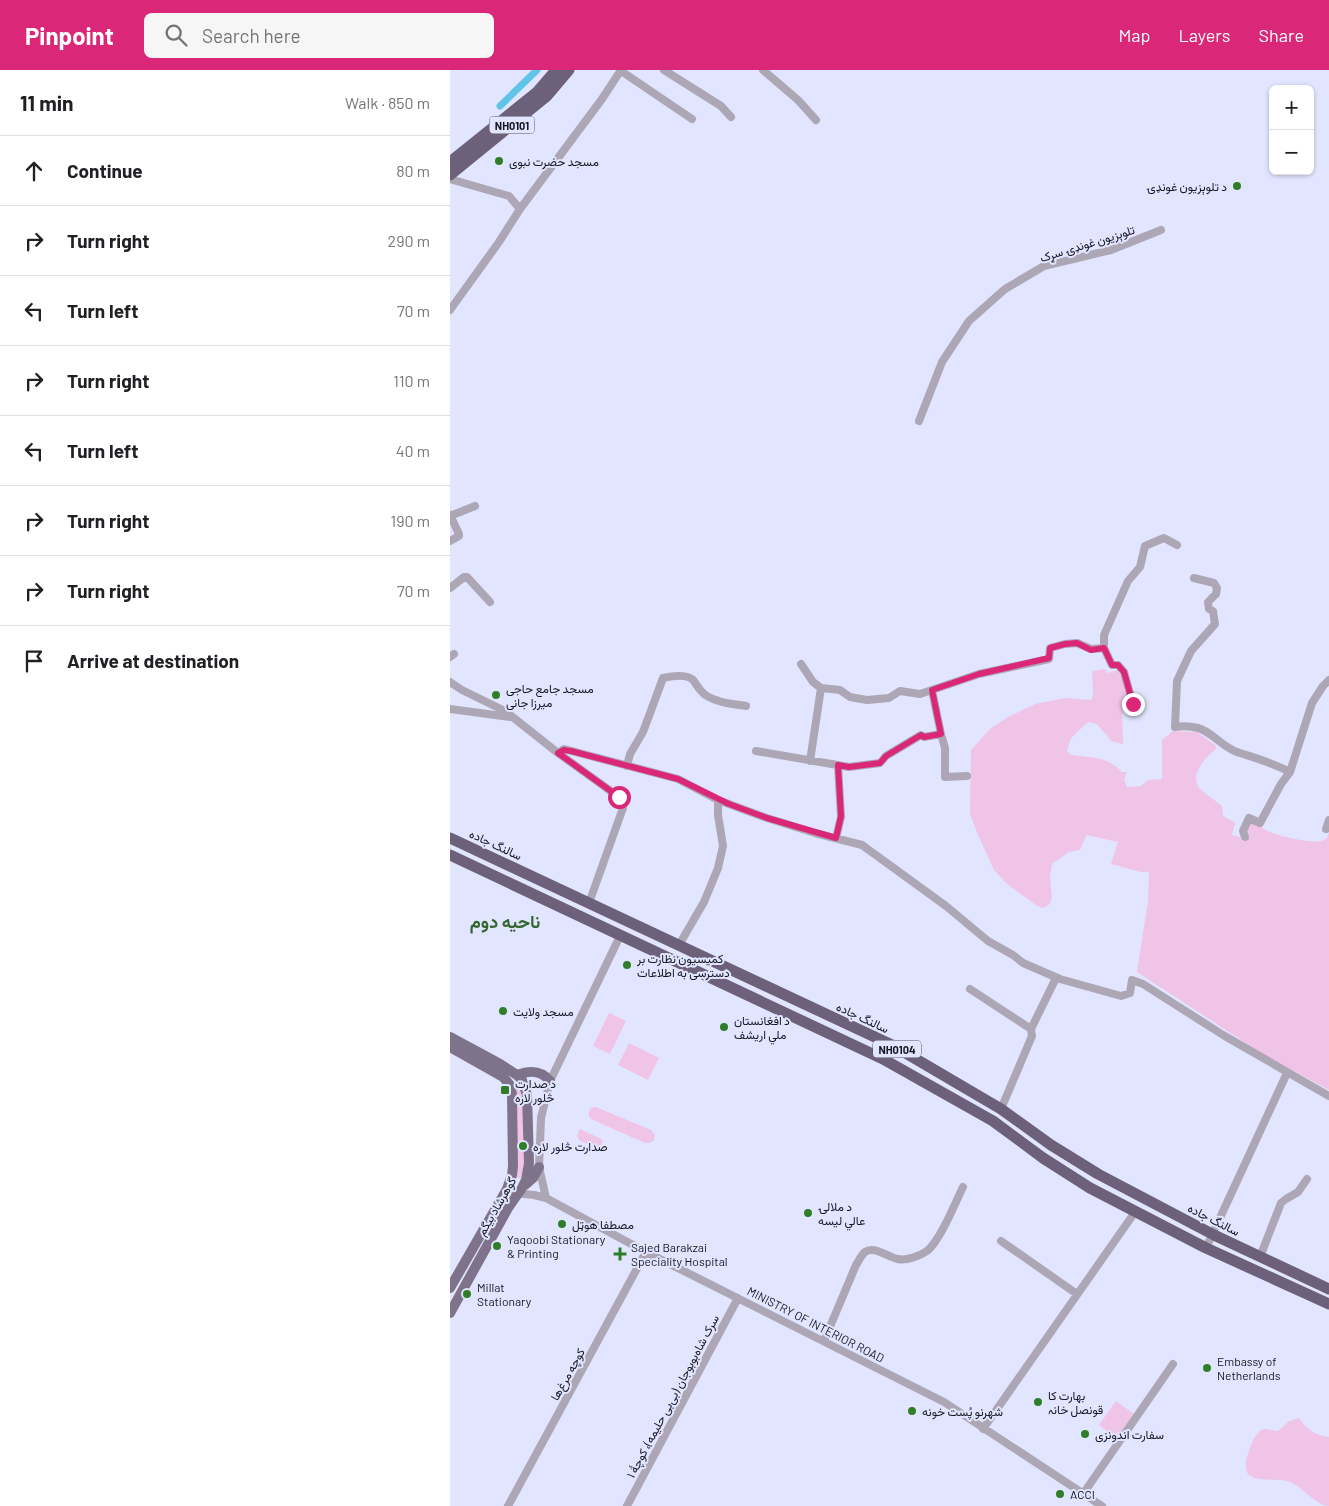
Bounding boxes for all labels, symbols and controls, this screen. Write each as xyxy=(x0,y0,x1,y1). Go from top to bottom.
search box xyxy=(144,13,494,58)
text: Pinpoint xyxy=(25,21,114,50)
icon: search xyxy=(162,21,190,49)
text: Search here xyxy=(202,24,301,47)
text: Map xyxy=(1118,24,1150,46)
text: Layers xyxy=(1178,24,1231,46)
text: Share xyxy=(1259,24,1304,46)
map controls xyxy=(1269,85,1314,175)
button: + xyxy=(1269,85,1314,130)
text: 11 min xyxy=(20,90,74,115)
text: Walk · 850 m xyxy=(345,93,430,112)
road number: NH0101 xyxy=(490,116,534,134)
button: − xyxy=(1269,130,1314,175)
place label: مسجد حضرت نبوی xyxy=(509,154,599,170)
marker: مسجد حضرت نبوی xyxy=(493,155,505,167)
icon: ahead xyxy=(20,157,48,185)
text: Continue xyxy=(67,159,143,182)
text: 80 m xyxy=(396,161,430,180)
place label: د تلوېزیون غونډۍ xyxy=(1146,179,1227,196)
marker: د تلوېزیون غونډۍ xyxy=(1231,180,1243,192)
street label: تلوېزيون غونډۍ سړک xyxy=(1038,222,1137,267)
icon: right xyxy=(20,227,48,255)
text: Turn right xyxy=(67,229,149,252)
text: 290 m xyxy=(388,231,430,250)
icon: left xyxy=(20,297,48,325)
text: Turn left xyxy=(67,299,138,322)
text: 70 m xyxy=(397,301,430,320)
icon: right xyxy=(20,367,48,395)
text: Turn right xyxy=(67,369,149,392)
text: 110 m xyxy=(393,371,430,390)
icon: left xyxy=(20,437,48,465)
text: Turn left xyxy=(67,439,138,462)
text: 40 m xyxy=(396,441,430,460)
icon: right xyxy=(20,507,48,535)
text: Turn right xyxy=(67,509,149,532)
text: 190 m xyxy=(391,511,430,530)
icon: right xyxy=(20,577,48,605)
text: Turn right xyxy=(67,579,149,602)
text: 70 m xyxy=(397,581,430,600)
icon: arrive xyxy=(20,647,48,675)
text: Arrive at destination xyxy=(67,649,239,672)
place label: مسجد جامع حاجی میرزا جانی xyxy=(506,681,594,711)
marker: مسجد جامع حاجی میرزا جانی xyxy=(490,689,502,701)
route end xyxy=(1122,693,1145,716)
route start xyxy=(608,786,631,809)
street label: سالنگ جاده xyxy=(467,826,524,863)
district label: ناحیه دوم xyxy=(470,910,540,934)
place label: کمیسیون نظارت بر دسترسی به اطلاعات xyxy=(636,951,730,981)
marker: کمیسیون نظارت بر دسترسی به اطلاعات xyxy=(621,959,633,971)
street label: سالنگ جاده xyxy=(834,999,891,1036)
place label: مسجد ولایت xyxy=(513,1004,574,1020)
marker: مسجد ولایت xyxy=(497,1005,509,1017)
place label: د افغانستان ملي اریشف xyxy=(734,1013,790,1045)
marker: د افغانستان ملي اریشف xyxy=(718,1021,730,1033)
road number: NH0104 xyxy=(873,1041,921,1058)
place label: د صدارت څلور لاره xyxy=(515,1076,556,1106)
marker: د صدارت څلور لاره xyxy=(499,1084,511,1096)
place label: صدارت څلور لاره xyxy=(533,1139,608,1155)
marker: صدارت څلور لاره xyxy=(517,1140,529,1152)
street label: گوهرشاد بیگم xyxy=(474,1174,520,1239)
place label: د ملالۍ عالي لیسه xyxy=(818,1199,865,1231)
street label: سالنگ جاده xyxy=(1185,1200,1242,1239)
marker: د ملالۍ عالي لیسه xyxy=(802,1207,814,1219)
place label: مصطفا هوټل xyxy=(572,1217,634,1233)
marker: مصطفا هوټل xyxy=(556,1218,568,1230)
place label: Yaqoobi Stationary & Printing xyxy=(507,1232,606,1260)
marker: Yaqoobi Stationary & Printing xyxy=(491,1240,503,1252)
place label: Sajed Barakzai Speciality Hospital xyxy=(631,1240,728,1268)
marker: Sajed Barakzai Speciality Hospital xyxy=(613,1247,627,1261)
place label: Millat Stationary xyxy=(477,1280,532,1308)
street label: MINISTRY OF INTERIOR ROAD xyxy=(745,1283,887,1365)
marker: Millat Stationary xyxy=(461,1288,473,1300)
street label: سرک شاه‌بوبوجان (بی‌بی حلیمه)، کوچۀ ۱ xyxy=(623,1312,723,1481)
street label: کوچه مرغ‌ها xyxy=(547,1346,590,1404)
place label: Embassy of Netherlands xyxy=(1217,1354,1281,1382)
marker: Embassy of Netherlands xyxy=(1201,1362,1213,1374)
place label: بھارت کا قونصل خانہ xyxy=(1048,1388,1103,1418)
marker: بھارت کا قونصل خانہ xyxy=(1032,1396,1044,1408)
place label: شهرنو پُست خونه xyxy=(922,1404,1003,1420)
marker: شهرنو پُست خونه xyxy=(906,1405,918,1417)
place label: سفارت اندونزی xyxy=(1095,1427,1164,1443)
marker: سفارت اندونزی xyxy=(1079,1428,1091,1440)
place label: ACCI xyxy=(1070,1487,1095,1501)
marker: ACCI xyxy=(1054,1488,1066,1500)

